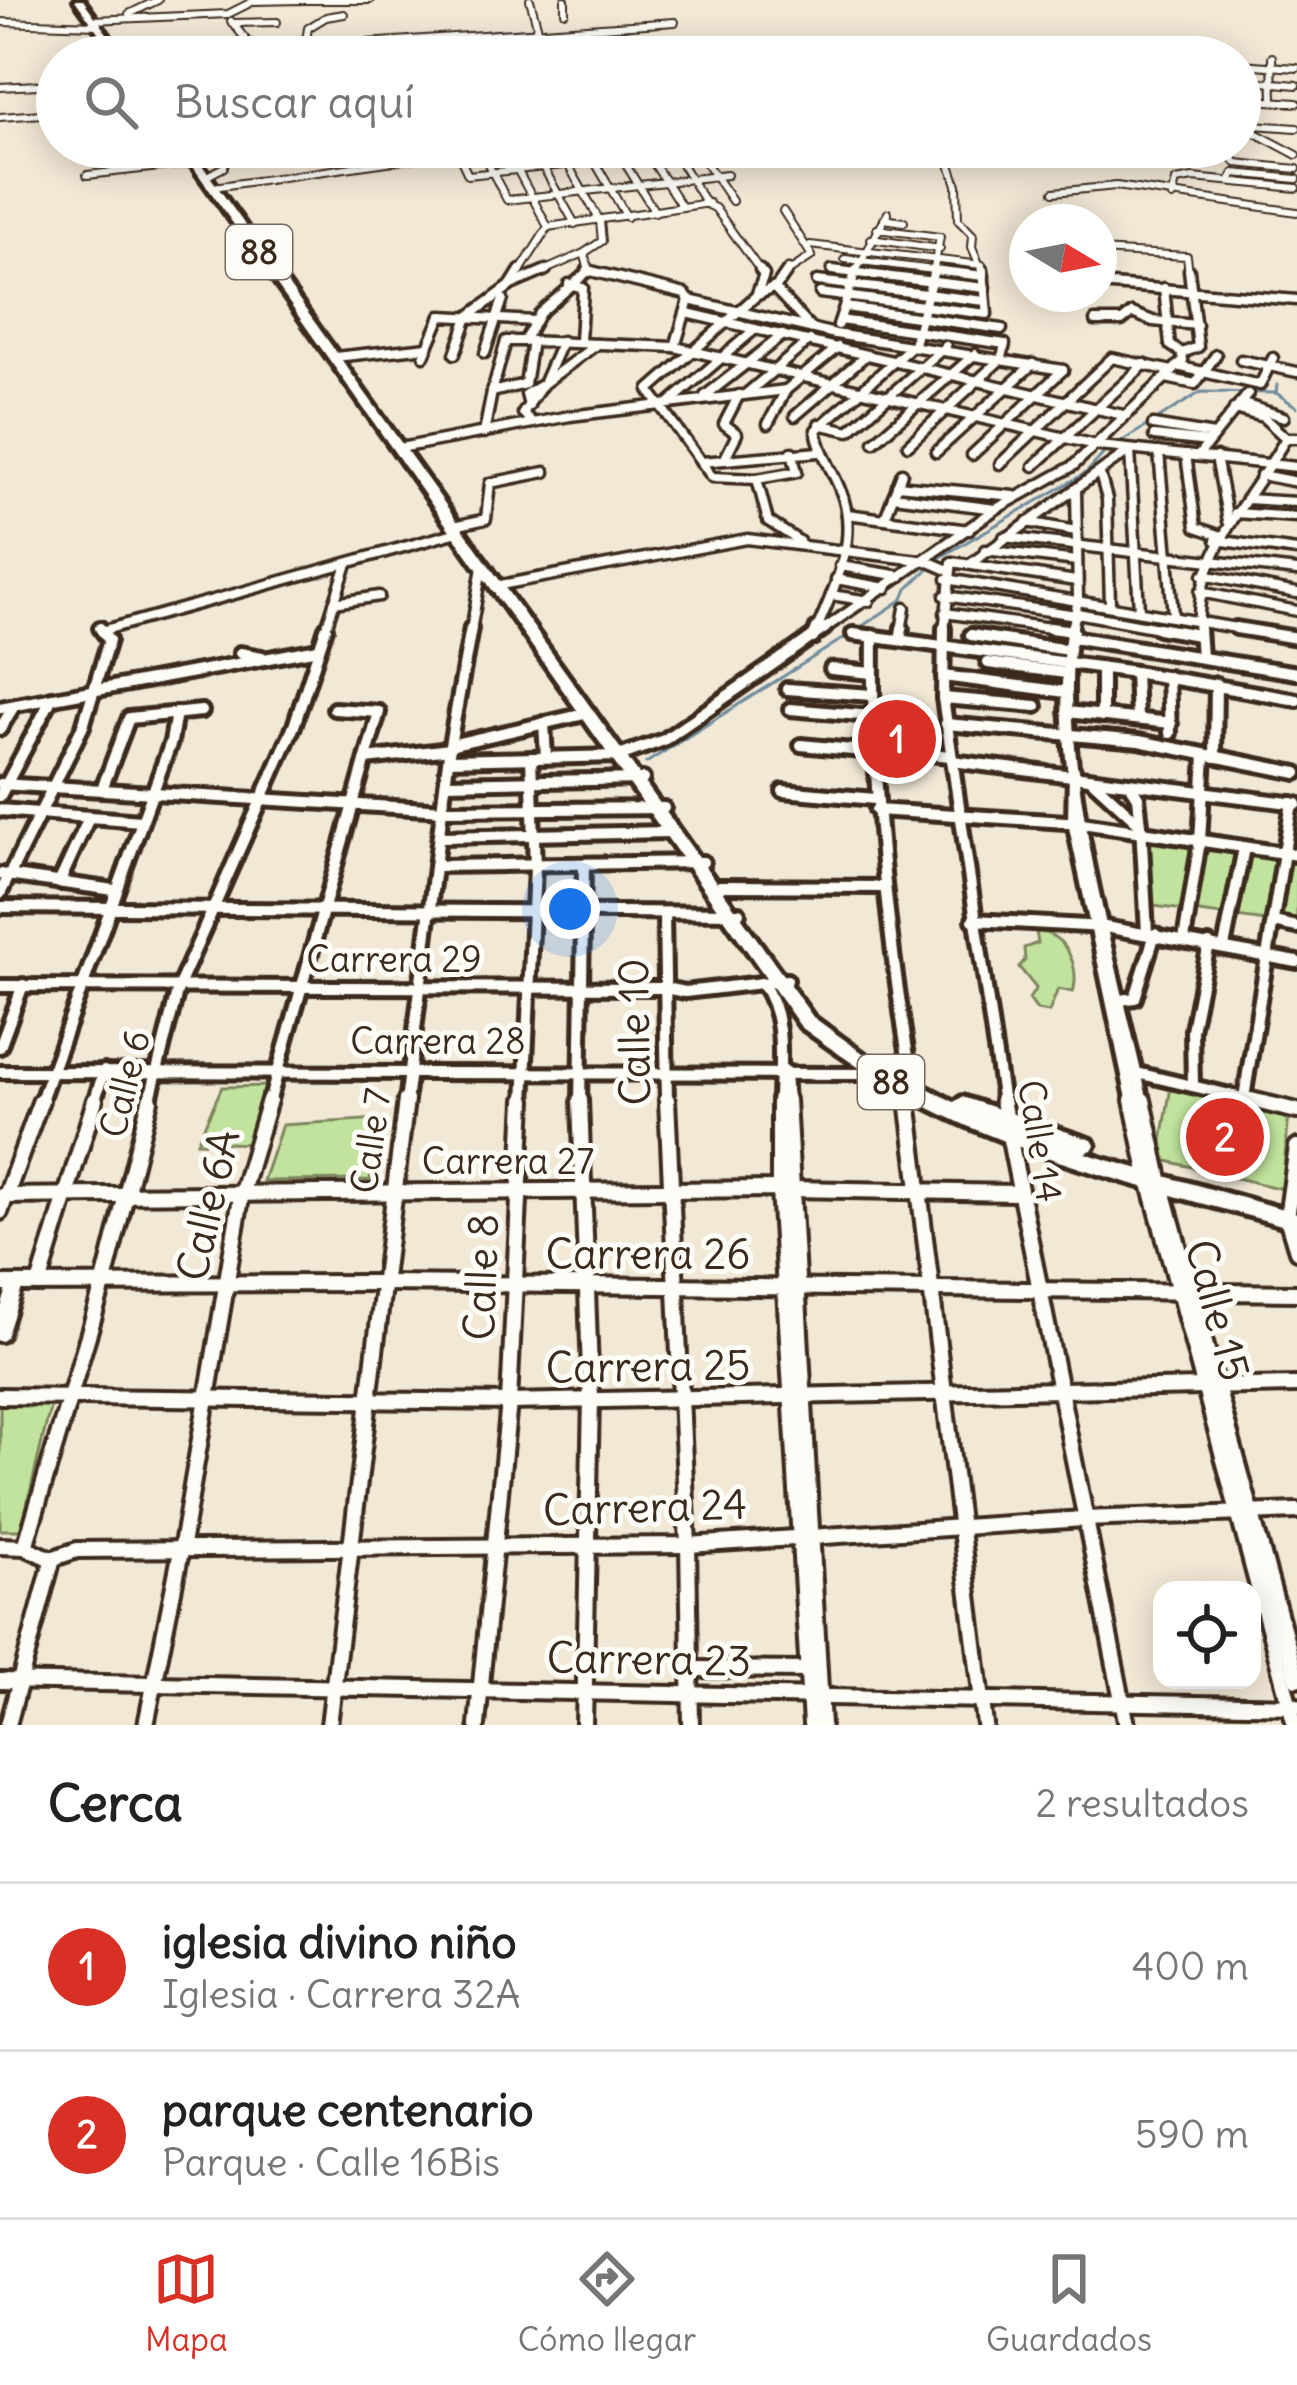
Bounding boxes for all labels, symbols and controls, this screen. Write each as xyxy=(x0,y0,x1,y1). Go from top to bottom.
search box xyxy=(36,36,1261,168)
icon: search xyxy=(78,69,144,135)
text: Buscar aquí xyxy=(174,74,414,130)
north arrow xyxy=(1009,204,1117,312)
road number: 88 xyxy=(226,225,292,279)
pin: 1 xyxy=(858,694,936,784)
your location xyxy=(540,879,600,939)
street label: Carrera 29 xyxy=(306,937,482,982)
street label: Calle 10 xyxy=(607,958,661,1106)
street label: Carrera 28 xyxy=(350,1019,526,1064)
street label: Calle 6 xyxy=(90,1026,160,1142)
road number: 88 xyxy=(858,1055,924,1109)
street label: Calle 14 xyxy=(1008,1077,1072,1205)
street label: Calle 7 xyxy=(341,1086,401,1196)
pin: 2 xyxy=(1186,1092,1264,1182)
street label: Calle 6A xyxy=(165,1124,251,1286)
street label: Carrera 27 xyxy=(422,1139,594,1184)
street label: Calle 8 xyxy=(453,1213,509,1341)
street label: Carrera 26 xyxy=(546,1228,750,1280)
street label: Calle 15 xyxy=(1174,1234,1262,1386)
street label: Carrera 25 xyxy=(545,1338,751,1394)
street label: Carrera 24 xyxy=(542,1477,748,1537)
map controls xyxy=(1153,1581,1261,1689)
button: locate xyxy=(1153,1581,1261,1689)
street label: Carrera 23 xyxy=(546,1631,752,1687)
text: Cerca xyxy=(48,1771,183,1835)
text: 2 resultados xyxy=(1035,1779,1249,1828)
text: iglesia divino niño xyxy=(162,1914,516,1970)
text: 1 xyxy=(79,1942,95,1991)
text: 400 m xyxy=(1132,1942,1249,1991)
text: Iglesia · Carrera 32A xyxy=(162,1970,521,2019)
text: parque centenario xyxy=(162,2082,534,2138)
text: 2 xyxy=(76,2110,98,2159)
text: 590 m xyxy=(1135,2110,1249,2159)
text: Parque · Calle 16Bis xyxy=(162,2138,500,2187)
tab: Mapa xyxy=(145,2246,228,2360)
tab: Cómo llegar xyxy=(518,2246,696,2360)
tab: Guardados xyxy=(986,2246,1152,2360)

